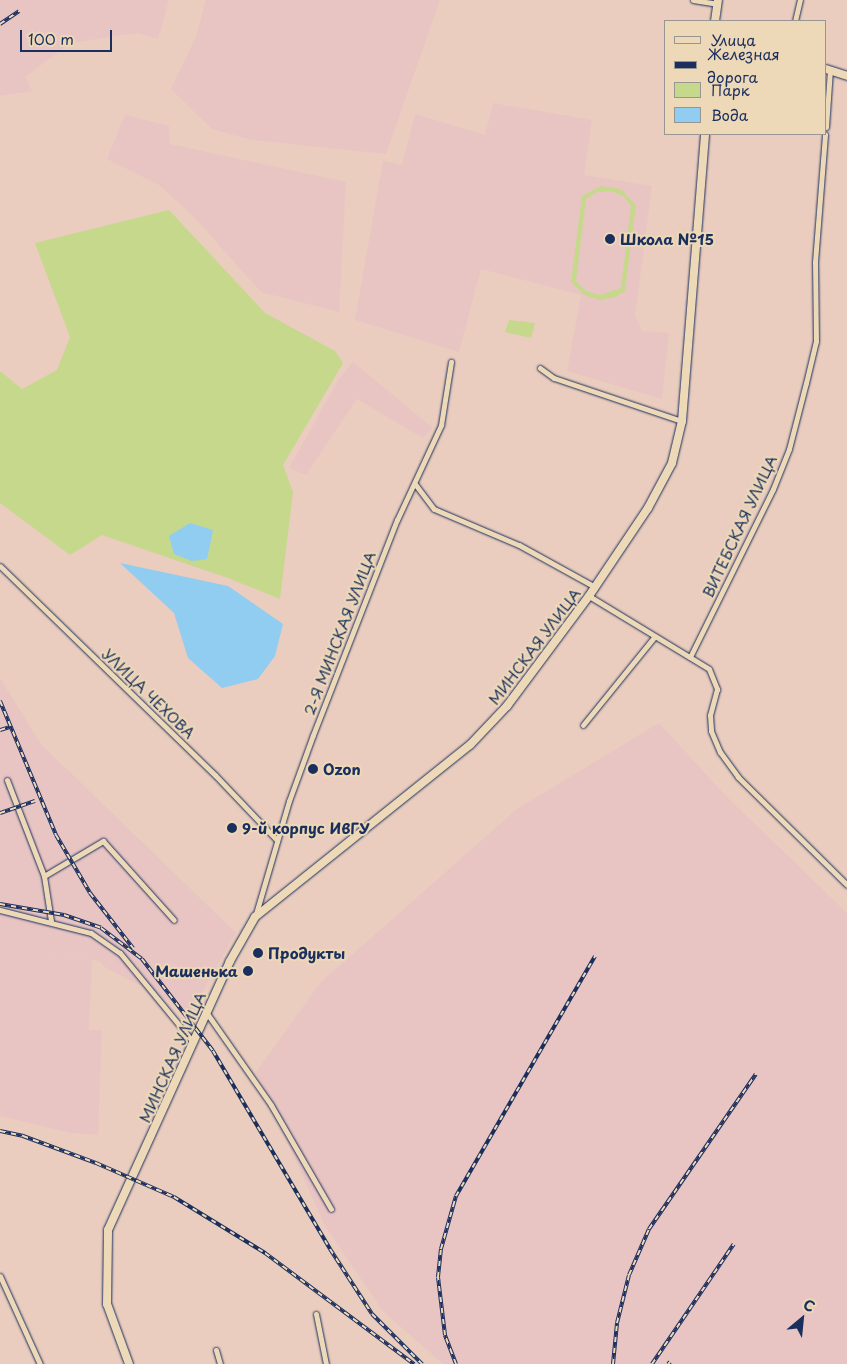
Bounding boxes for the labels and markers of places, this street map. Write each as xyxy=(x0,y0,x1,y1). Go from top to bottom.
place label: Школа №15 xyxy=(620,230,715,248)
marker: Школа №15 xyxy=(604,233,616,245)
place label: Ozon xyxy=(323,760,361,778)
marker: Ozon xyxy=(307,763,319,775)
place label: 9-й корпус ИвГУ xyxy=(242,819,371,837)
marker: 9-й корпус ИвГУ xyxy=(226,822,238,834)
place label: Продукты xyxy=(268,944,345,962)
marker: Продукты xyxy=(252,947,264,959)
place label: Машенька xyxy=(155,962,238,980)
marker: Машенька xyxy=(242,965,254,977)

